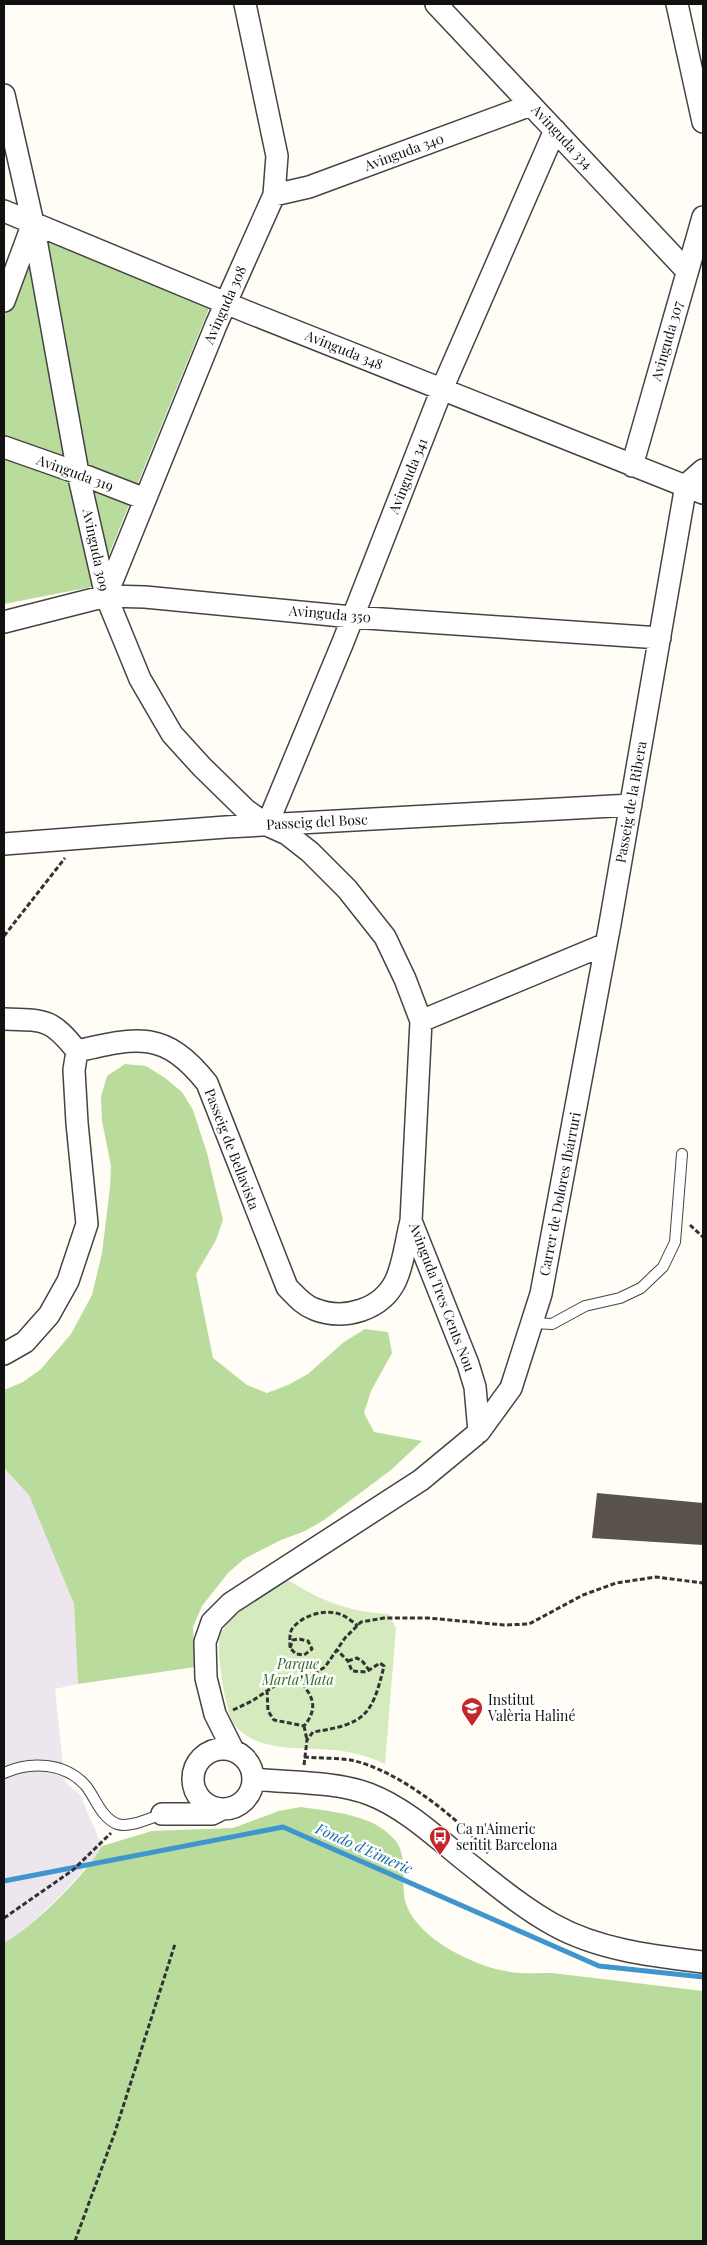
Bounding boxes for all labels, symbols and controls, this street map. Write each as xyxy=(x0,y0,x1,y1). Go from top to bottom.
street label: Avinguda 334 xyxy=(527,100,597,173)
street label: Avinguda 340 xyxy=(360,128,446,175)
street label: Avinguda 308 xyxy=(198,263,250,348)
street label: Avinguda 307 xyxy=(646,298,687,384)
street label: Avinguda 348 xyxy=(301,325,386,374)
street label: Avinguda 341 xyxy=(383,435,431,518)
street label: Avinguda 319 xyxy=(33,449,116,495)
street label: Avinguda 309 xyxy=(78,506,114,593)
street label: Avinguda 350 xyxy=(287,600,372,627)
street label: Passeig de la Ribera xyxy=(610,739,651,864)
street label: Passeig del Bosc xyxy=(266,809,368,834)
street label: Passeig de Bellavista xyxy=(201,1086,264,1212)
street label: Carrer de Dolores Ibárruri xyxy=(534,1110,585,1277)
street label: Avinguda Tres Cents Nou xyxy=(405,1219,480,1374)
park label: Parque Marta Mata xyxy=(261,1654,334,1689)
place label: Institut Valèria Haliné xyxy=(487,1690,576,1725)
school or university icon: Institut Valèria Haliné xyxy=(460,1696,484,1727)
water label: Fondo d'Eimeric xyxy=(312,1817,416,1879)
place label: Ca n'Aimeric sentit Barcelona xyxy=(456,1819,557,1854)
bus stop icon: Ca n'Aimeric sentit Barcelona xyxy=(428,1825,452,1856)

